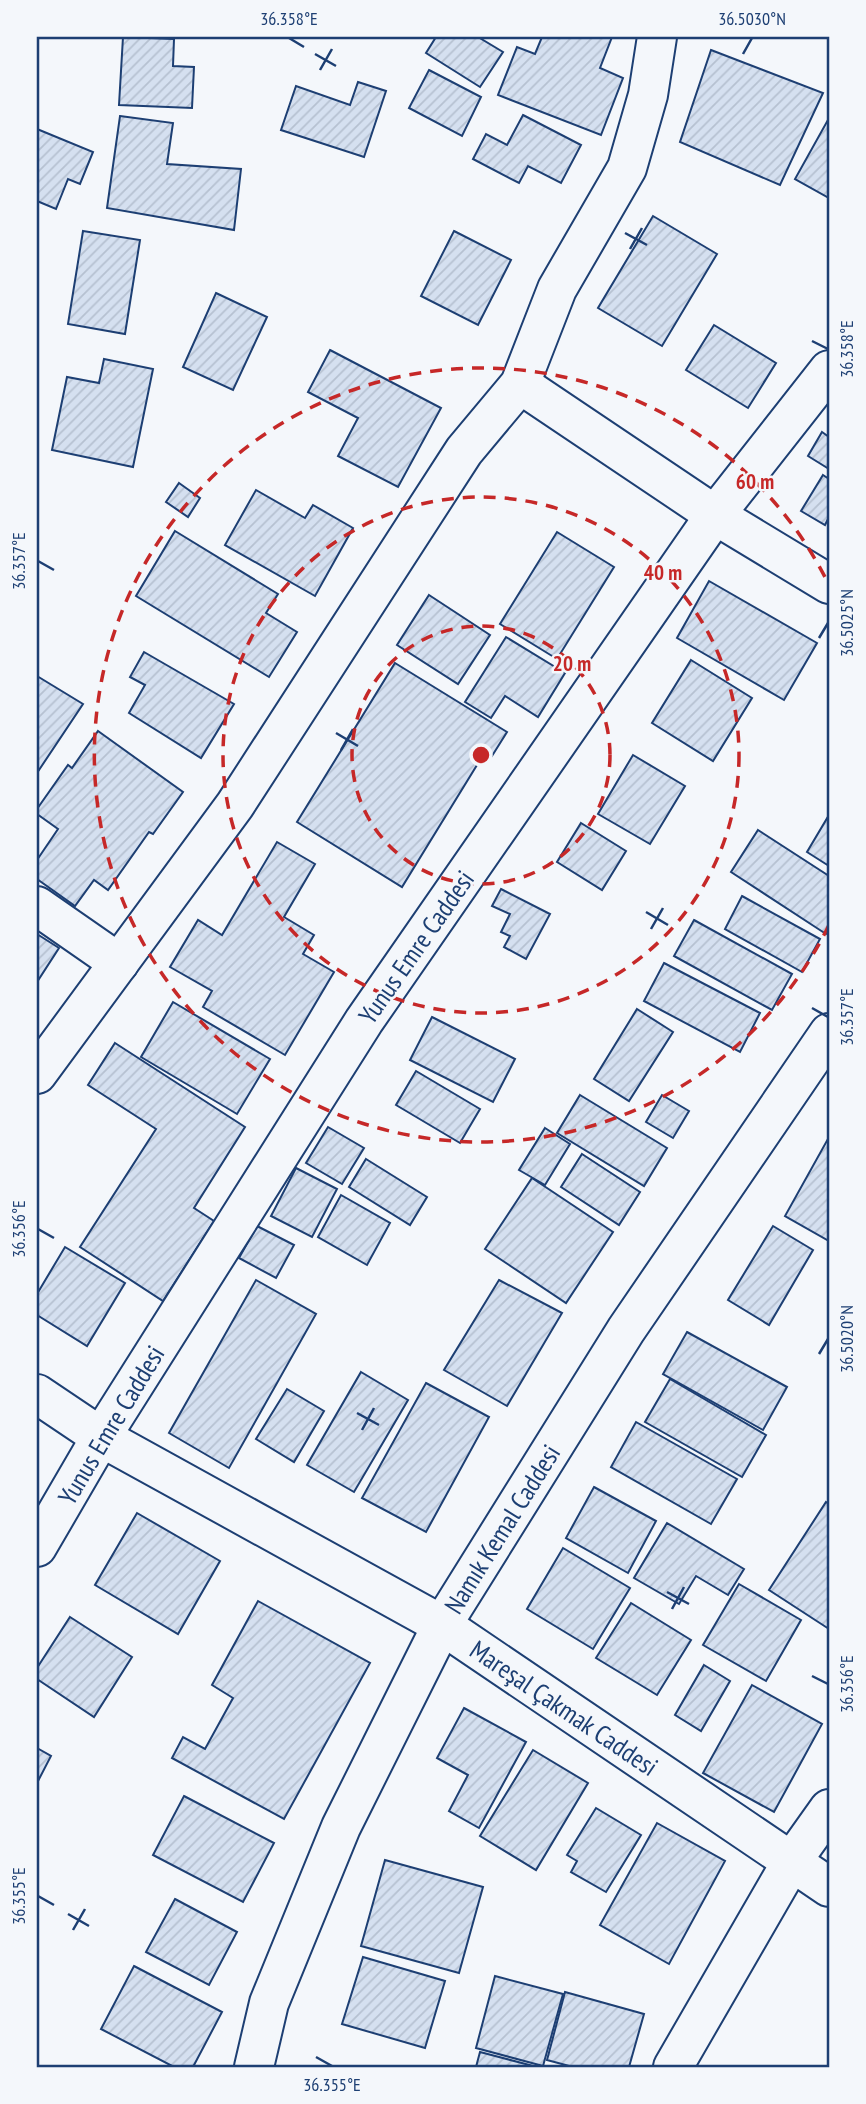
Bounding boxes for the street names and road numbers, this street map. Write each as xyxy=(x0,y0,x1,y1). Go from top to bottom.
street label: Yunus Emre Caddesi xyxy=(351,864,481,1030)
street label: Yunus Emre Caddesi xyxy=(51,1339,171,1511)
street label: Namık Kemal Caddesi xyxy=(437,1438,567,1620)
street label: Mareşal Çakmak Caddesi xyxy=(464,1633,664,1783)

